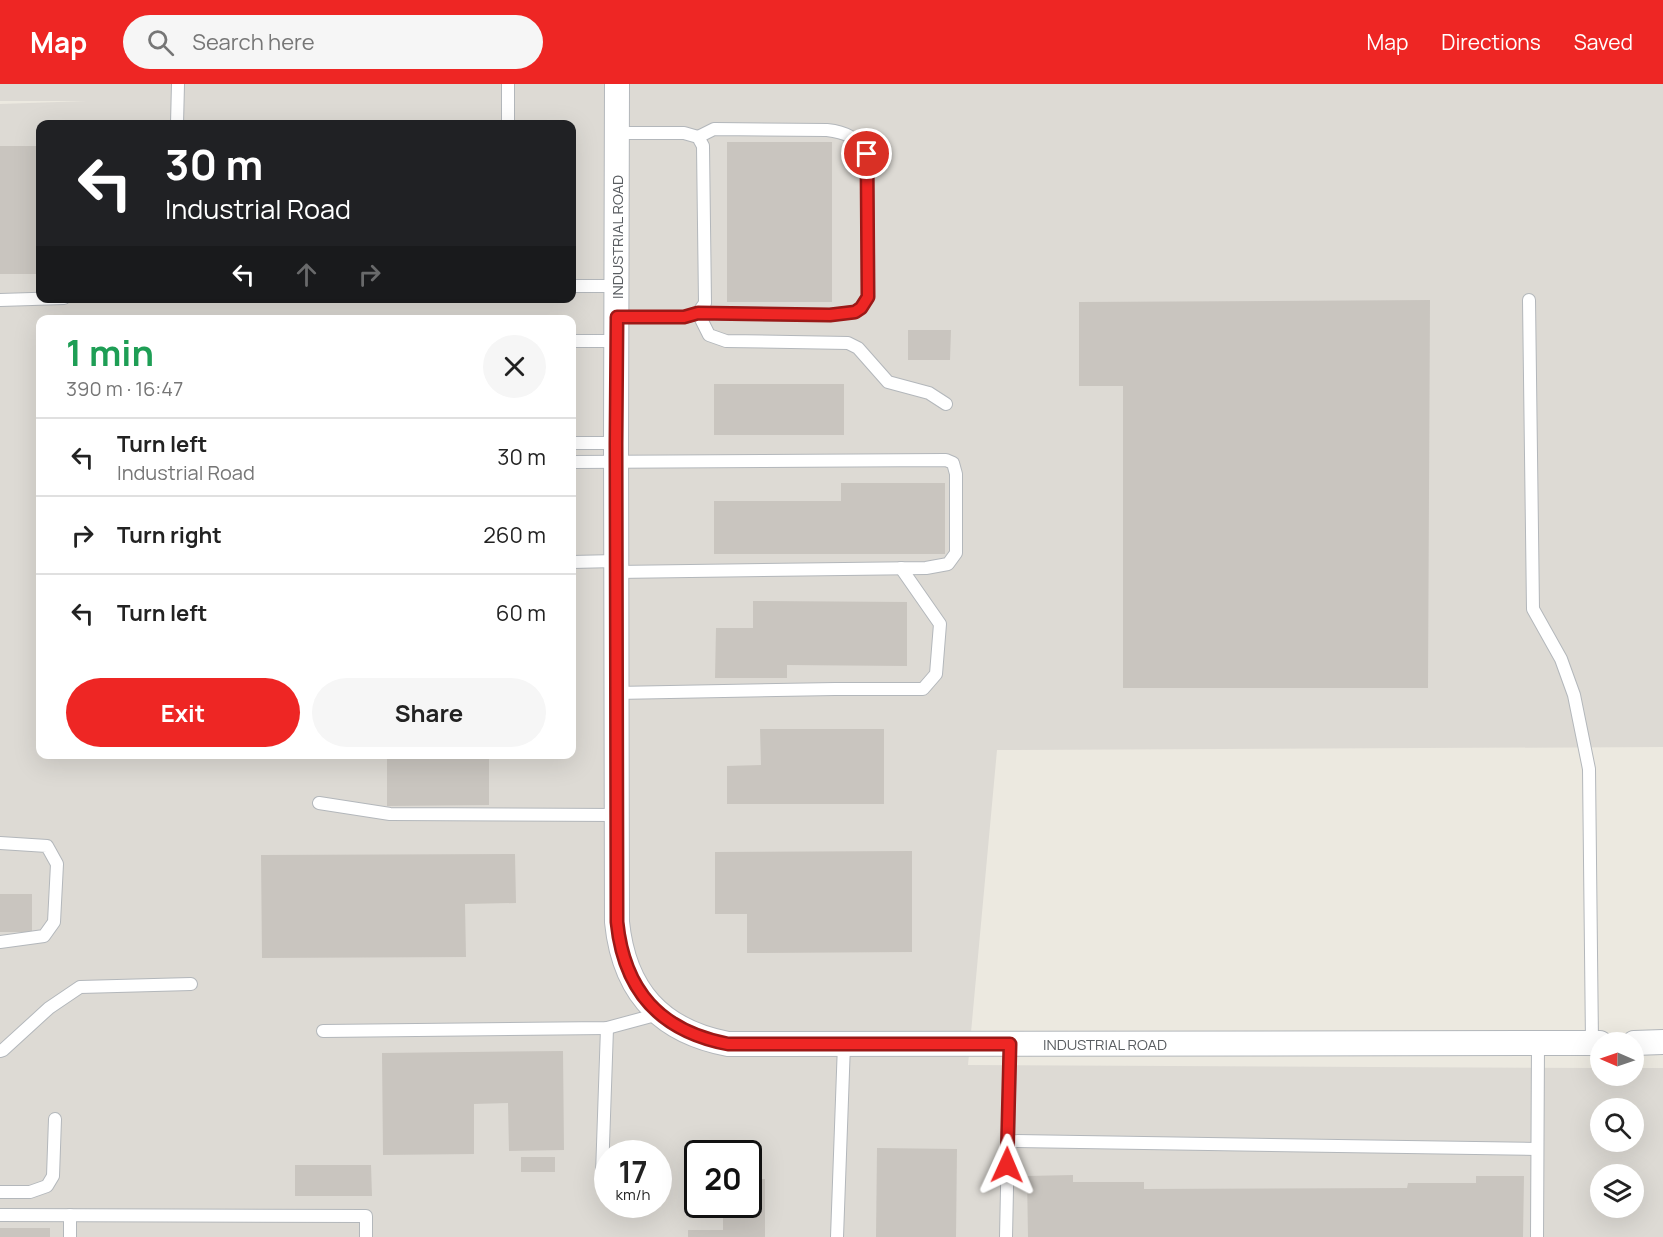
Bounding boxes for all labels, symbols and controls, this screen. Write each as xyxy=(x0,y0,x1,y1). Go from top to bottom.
search box xyxy=(123,15,543,69)
text: Map xyxy=(30,23,87,61)
icon: search xyxy=(144,26,177,59)
text: Search here xyxy=(192,27,315,57)
text: Map xyxy=(1367,28,1408,56)
text: Directions xyxy=(1441,28,1541,56)
text: Saved xyxy=(1574,28,1633,56)
pin xyxy=(841,128,892,179)
text: 30 m xyxy=(165,135,263,193)
icon: arrive xyxy=(850,137,883,170)
icon: left xyxy=(66,144,144,222)
street label: INDUSTRIAL ROAD xyxy=(607,175,628,299)
text: Industrial Road xyxy=(165,190,351,227)
icon: left xyxy=(227,258,260,291)
icon: ahead xyxy=(290,258,323,291)
icon: right xyxy=(353,258,386,291)
text: 1 min xyxy=(66,328,154,377)
button: close xyxy=(483,335,546,398)
text: 390 m · 16:47 xyxy=(66,375,183,402)
text: Turn left xyxy=(117,429,207,459)
icon: left xyxy=(66,441,99,474)
text: 30 m xyxy=(497,442,546,472)
text: Industrial Road xyxy=(117,459,255,486)
icon: right xyxy=(66,519,99,552)
text: Turn right xyxy=(117,520,222,550)
text: 260 m xyxy=(483,520,546,550)
icon: left xyxy=(66,597,99,630)
text: Turn left xyxy=(117,598,207,628)
text: 60 m xyxy=(496,598,546,628)
button: Exit xyxy=(66,678,300,747)
button: Share xyxy=(312,678,546,747)
north arrow xyxy=(1590,1032,1644,1086)
map controls xyxy=(1590,1032,1644,1218)
street label: INDUSTRIAL ROAD xyxy=(1043,1034,1167,1055)
button: search xyxy=(1590,1098,1644,1152)
position arrow xyxy=(975,1133,1039,1197)
speed limit sign: 20 xyxy=(684,1140,762,1218)
text: 17 xyxy=(618,1151,648,1192)
button: layers xyxy=(1590,1164,1644,1218)
text: km/h xyxy=(616,1184,650,1205)

